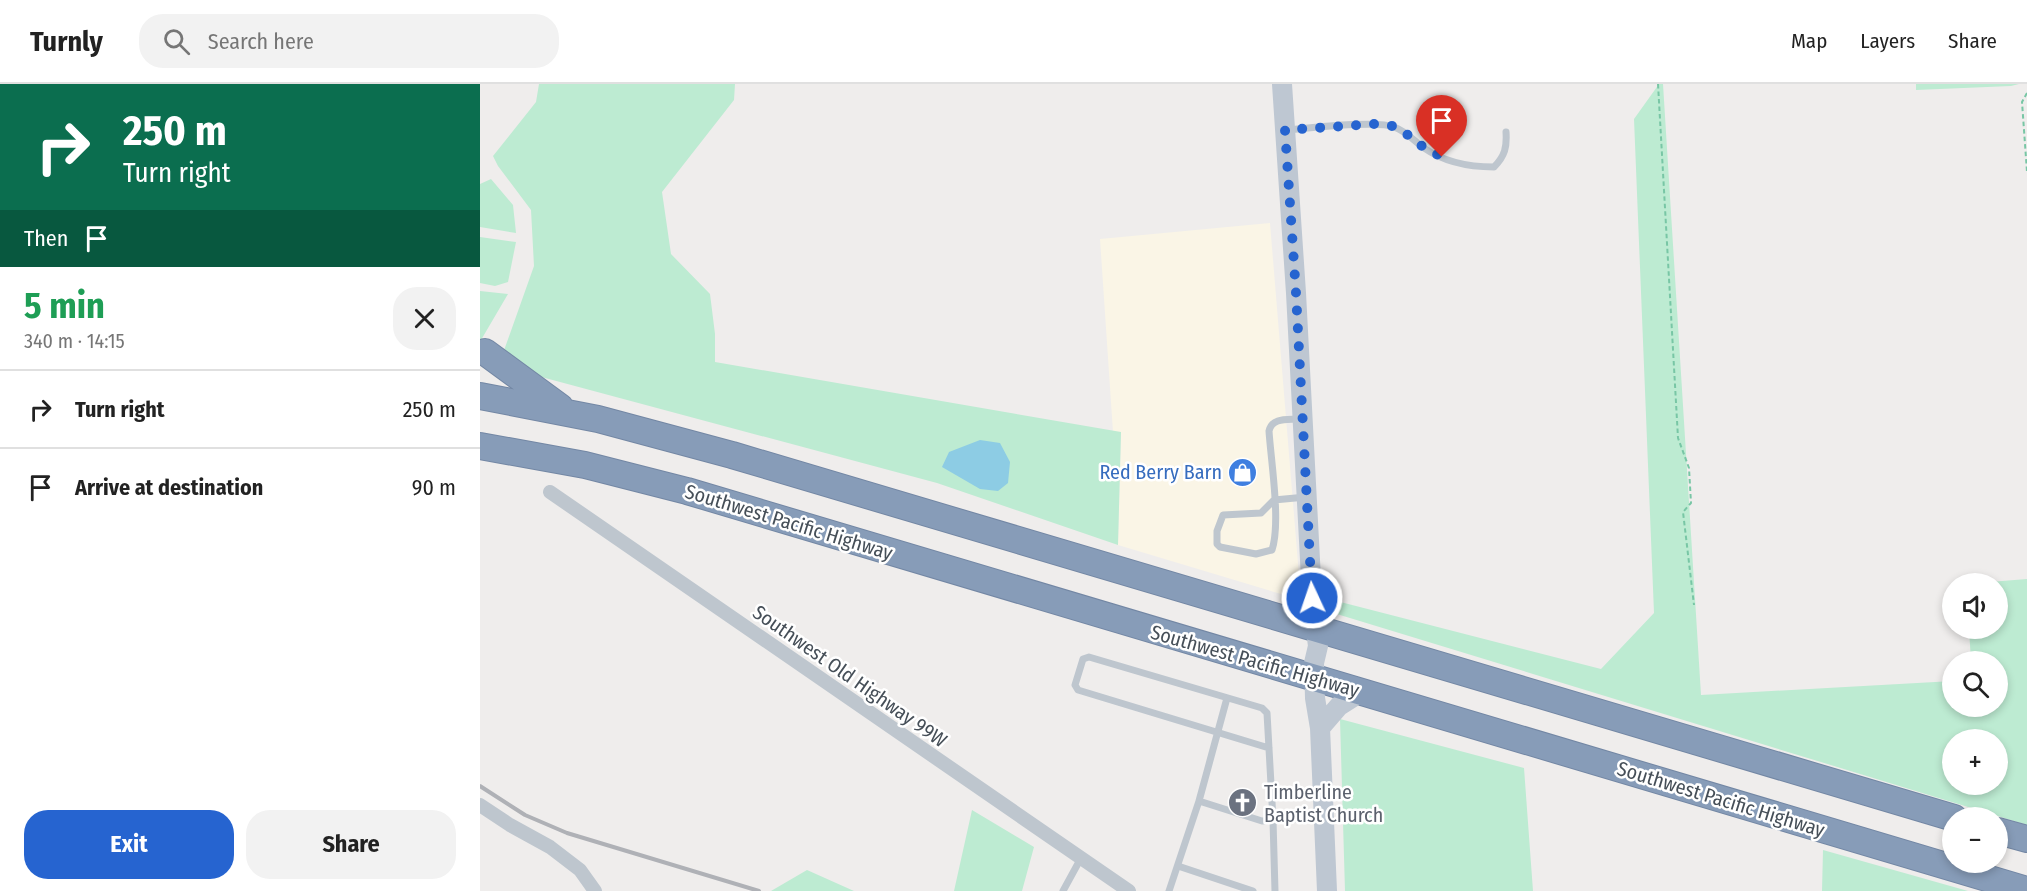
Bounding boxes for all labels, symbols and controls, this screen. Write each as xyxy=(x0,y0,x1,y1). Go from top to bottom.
search box xyxy=(139,14,559,68)
text: Turnly xyxy=(30,25,103,58)
icon: search xyxy=(160,25,193,58)
text: Search here xyxy=(208,28,314,55)
text: Map xyxy=(1791,28,1827,54)
text: Layers xyxy=(1860,28,1915,54)
text: Share xyxy=(1948,28,1997,54)
pin xyxy=(1416,95,1467,157)
icon: arrive xyxy=(1425,104,1458,137)
text: 250 m xyxy=(123,106,227,156)
icon: right xyxy=(24,108,102,186)
text: Turn right xyxy=(123,157,231,189)
icon: arrive xyxy=(80,222,113,255)
text: Then xyxy=(24,225,68,252)
text: 5 min xyxy=(24,284,105,328)
button: close xyxy=(393,287,456,350)
text: 340 m · 14:15 xyxy=(24,329,125,353)
icon: right xyxy=(24,393,57,426)
text: Turn right xyxy=(75,396,164,423)
text: 250 m xyxy=(403,396,456,423)
shop icon: Red Berry Barn xyxy=(1227,456,1259,488)
place label: Red Berry Barn xyxy=(1099,460,1222,484)
icon: arrive xyxy=(24,471,57,504)
text: Arrive at destination xyxy=(75,474,263,501)
text: 90 m xyxy=(412,474,456,501)
street label: Southwest Pacific Highway xyxy=(682,479,896,565)
position arrow xyxy=(1280,566,1344,630)
map controls xyxy=(1942,573,2008,873)
button: sound xyxy=(1942,573,2008,639)
street label: Southwest Old Highway 99W xyxy=(748,600,952,752)
street label: Southwest Pacific Highway xyxy=(1148,620,1362,702)
button: search xyxy=(1942,651,2008,717)
button: + xyxy=(1942,729,2008,795)
street label: Southwest Pacific Highway xyxy=(1614,756,1828,842)
place label: Timberline Baptist Church xyxy=(1264,780,1383,827)
church icon: Timberline Baptist Church xyxy=(1227,787,1259,819)
button: − xyxy=(1942,807,2008,873)
button: Exit xyxy=(24,810,234,879)
button: Share xyxy=(246,810,456,879)

